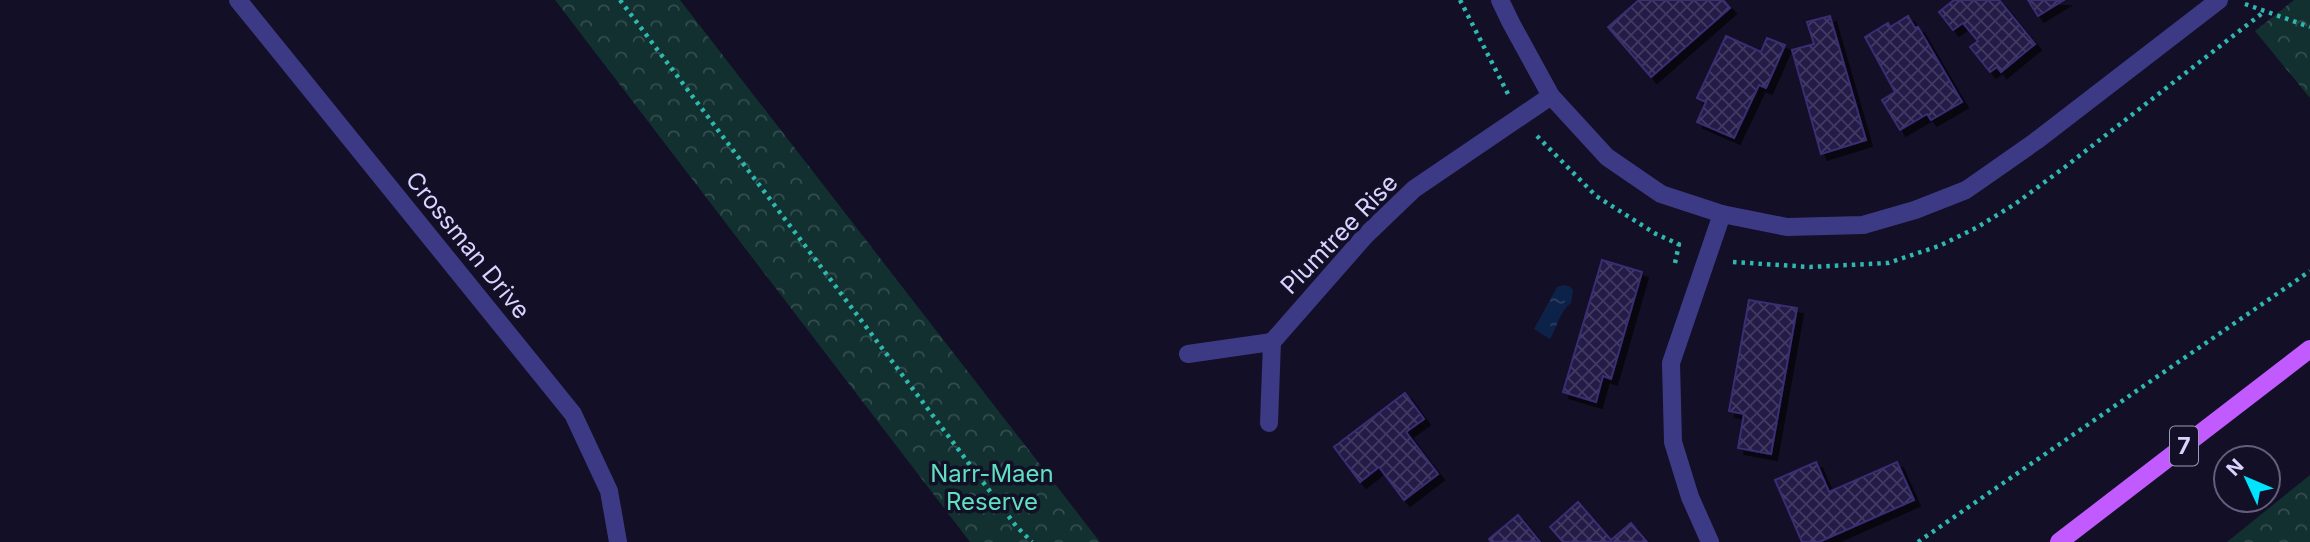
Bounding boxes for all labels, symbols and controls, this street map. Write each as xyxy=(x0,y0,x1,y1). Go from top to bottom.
street label: Crossman Drive xyxy=(400,166,536,324)
street label: Plumtree Rise xyxy=(1275,168,1403,300)
road number: 7 xyxy=(2170,426,2198,466)
north arrow xyxy=(2212,444,2282,514)
text: N xyxy=(2222,454,2248,481)
park label: Narr-Maen Reserve xyxy=(930,459,1054,516)

